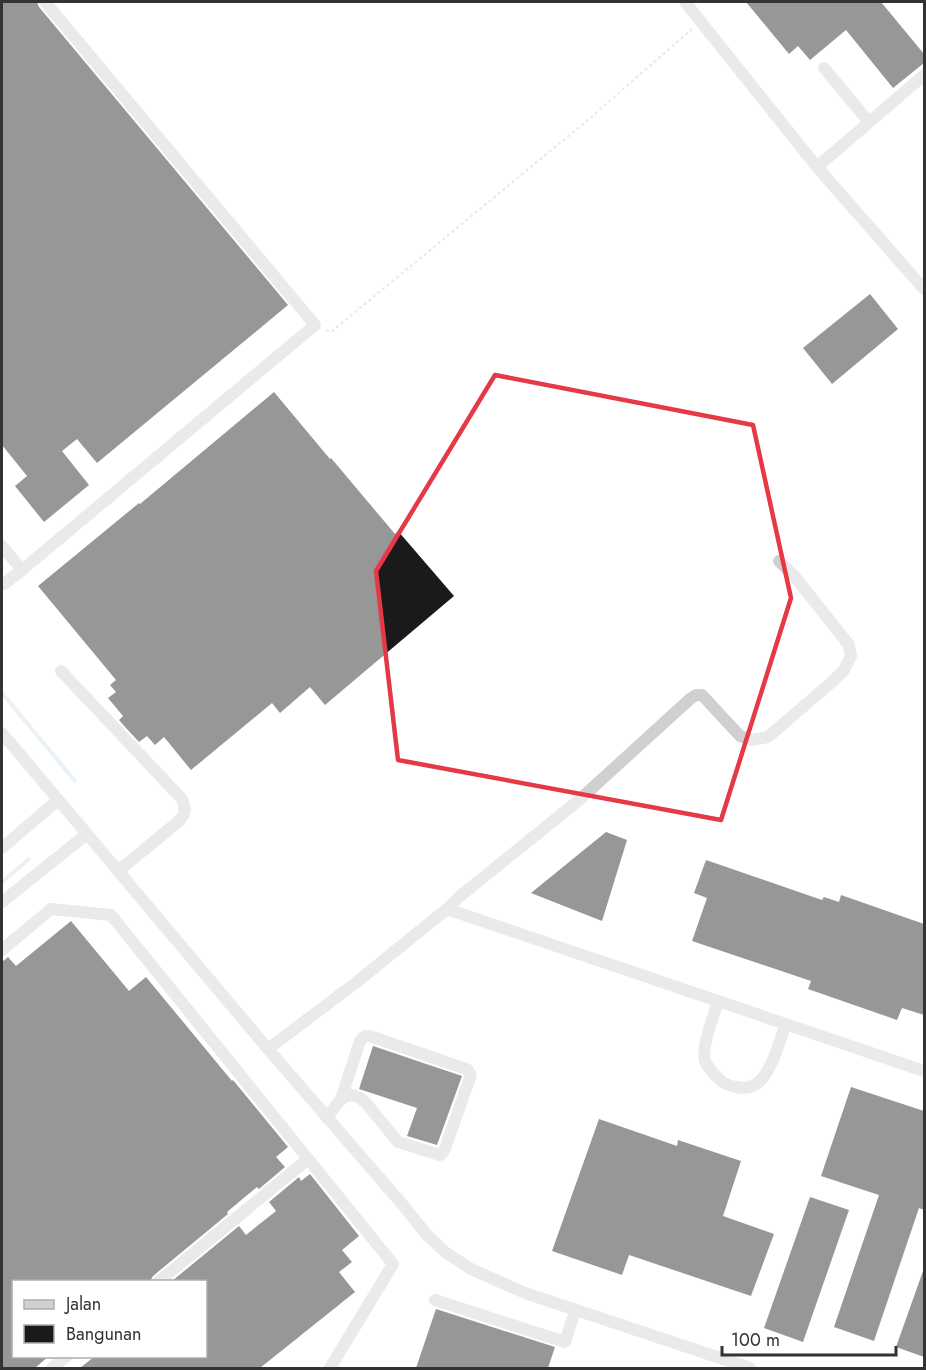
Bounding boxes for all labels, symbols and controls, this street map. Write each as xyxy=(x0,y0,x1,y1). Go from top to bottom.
legend xyxy=(12,1280,207,1358)
text: Jalan xyxy=(64,1291,101,1317)
scale bar xyxy=(722,1319,896,1357)
text: Bangunan xyxy=(66,1321,141,1347)
text: 100 m xyxy=(731,1327,780,1353)

